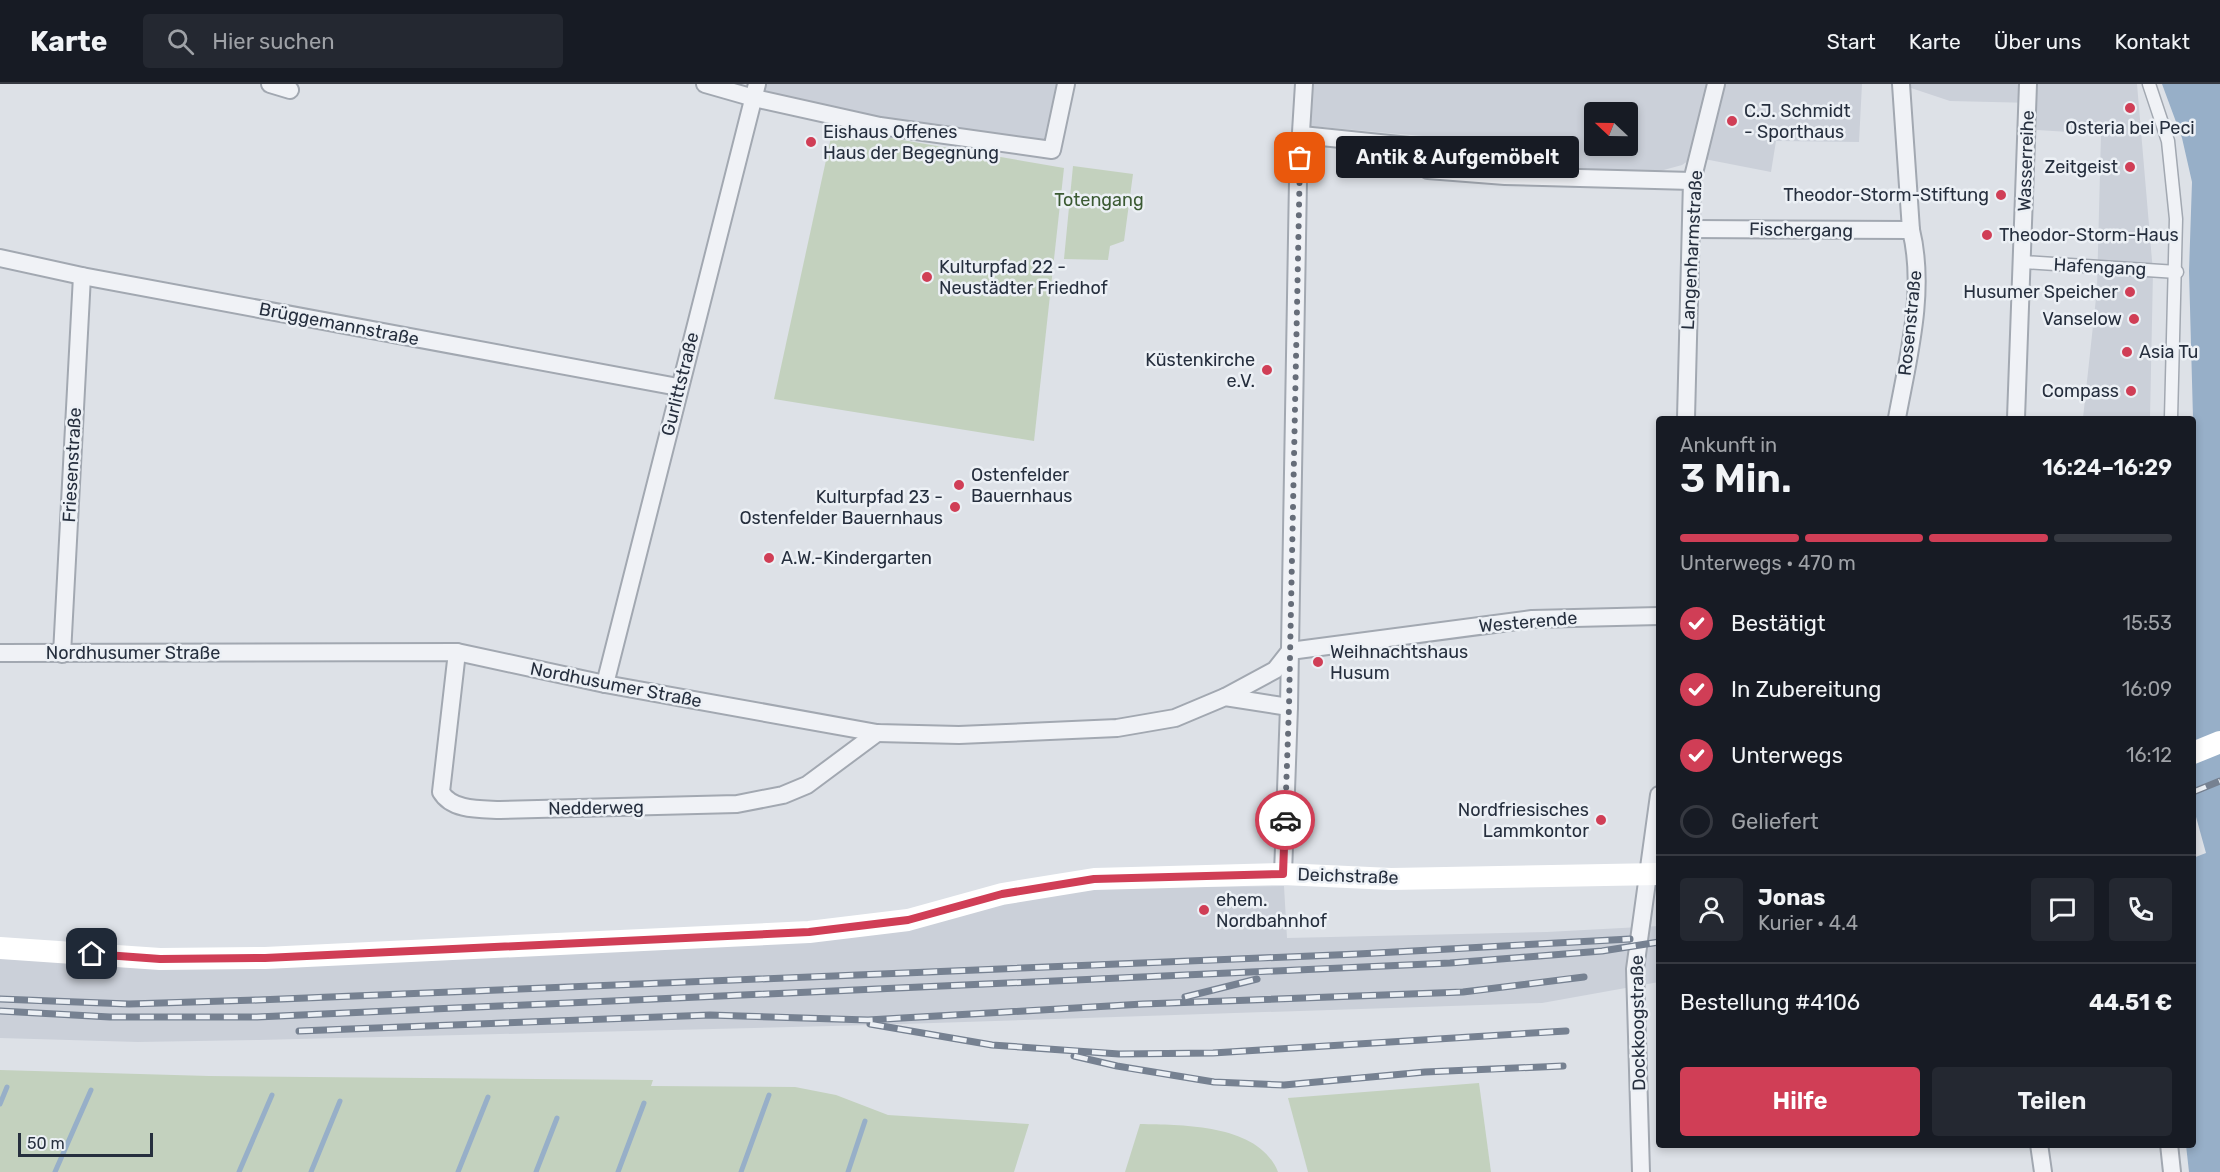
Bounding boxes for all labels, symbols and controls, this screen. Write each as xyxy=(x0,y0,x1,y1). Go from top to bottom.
search box xyxy=(143,14,563,68)
text: Karte xyxy=(30,25,107,58)
icon: search xyxy=(164,25,197,58)
text: Hier suchen xyxy=(212,28,335,55)
text: Start xyxy=(1827,29,1876,54)
text: Karte xyxy=(1909,29,1961,54)
text: Über uns xyxy=(1994,29,2082,54)
text: Kontakt xyxy=(2115,29,2190,54)
place label: C.J. Schmidt - Sporthaus xyxy=(1744,100,1851,143)
marker: Osteria bei Peci xyxy=(2123,101,2137,115)
north arrow xyxy=(1584,102,1638,156)
map controls xyxy=(1584,102,1638,156)
street label: Wasserreihe xyxy=(2013,110,2039,212)
marker: C.J. Schmidt - Sporthaus xyxy=(1725,114,1739,128)
place label: Osteria bei Peci xyxy=(2065,117,2195,139)
place label: Eishaus Offenes Haus der Begegnung xyxy=(823,121,999,164)
pin xyxy=(1274,132,1325,183)
marker: Eishaus Offenes Haus der Begegnung xyxy=(804,135,818,149)
callout: Antik & Aufgemöbelt xyxy=(1336,137,1579,179)
icon: bag xyxy=(1283,141,1316,174)
text: Antik & Aufgemöbelt xyxy=(1356,145,1559,169)
place label: Zeitgeist xyxy=(2045,156,2118,178)
marker: Zeitgeist xyxy=(2123,160,2137,174)
street label: Langenharmstraße xyxy=(1677,170,1707,330)
place label: Theodor-Storm-Stiftung xyxy=(1783,184,1989,206)
marker: Theodor-Storm-Stiftung xyxy=(1994,188,2008,202)
park label: Totengang xyxy=(1054,189,1144,211)
street label: Fischergang xyxy=(1749,218,1853,242)
place label: Theodor-Storm-Haus xyxy=(1999,224,2179,246)
marker: Theodor-Storm-Haus xyxy=(1980,228,1994,242)
street label: Hafengang xyxy=(2053,254,2147,280)
place label: Kulturpfad 22 - Neustädter Friedhof xyxy=(939,256,1108,299)
street label: Rosenstraße xyxy=(1894,269,1926,377)
marker: Kulturpfad 22 - Neustädter Friedhof xyxy=(920,270,934,284)
place label: Husumer Speicher xyxy=(1963,281,2118,303)
marker: Husumer Speicher xyxy=(2123,285,2137,299)
street label: Brüggemannstraße xyxy=(257,298,421,350)
place label: Vanselow xyxy=(2042,308,2122,330)
marker: Vanselow xyxy=(2127,312,2141,326)
street label: Gurlittstraße xyxy=(656,330,704,438)
place label: Asia Tu xyxy=(2139,341,2198,363)
marker: Asia Tu xyxy=(2120,345,2134,359)
place label: Küstenkirche e.V. xyxy=(1145,349,1255,392)
marker: Küstenkirche e.V. xyxy=(1260,363,1274,377)
place label: Compass xyxy=(2042,380,2119,402)
marker: Compass xyxy=(2124,384,2138,398)
street label: Friesenstraße xyxy=(58,407,86,523)
text: Ankunft in xyxy=(1680,433,1777,457)
text: 16:24–16:29 xyxy=(2042,454,2172,481)
text: 3 Min. xyxy=(1680,456,1792,502)
place label: Ostenfelder Bauernhaus xyxy=(971,464,1073,507)
marker: Ostenfelder Bauernhaus xyxy=(952,478,966,492)
place label: Kulturpfad 23 - Ostenfelder Bauernhaus xyxy=(739,486,943,529)
marker: Kulturpfad 23 - Ostenfelder Bauernhaus xyxy=(948,500,962,514)
place label: A.W.-Kindergarten xyxy=(781,547,932,569)
marker: A.W.-Kindergarten xyxy=(762,551,776,565)
text: Unterwegs · 470 m xyxy=(1680,551,1856,575)
street label: Westerende xyxy=(1478,607,1578,637)
icon: check xyxy=(1680,607,1713,640)
text: Bestätigt xyxy=(1731,610,1826,637)
text: 15:53 xyxy=(2123,611,2172,635)
place label: Weihnachtshaus Husum xyxy=(1330,641,1468,684)
street label: Nordhusumer Straße xyxy=(46,642,220,664)
marker: Weihnachtshaus Husum xyxy=(1311,655,1325,669)
street label: Nordhusumer Straße xyxy=(528,658,704,712)
icon: check xyxy=(1680,673,1713,706)
text: In Zubereitung xyxy=(1731,676,1881,703)
text: 16:09 xyxy=(2122,677,2172,701)
icon: check xyxy=(1680,739,1713,772)
text: Unterwegs xyxy=(1731,742,1843,769)
text: 16:12 xyxy=(2126,743,2172,767)
courier xyxy=(1255,790,1315,850)
street label: Nedderweg xyxy=(548,796,644,820)
place label: Nordfriesisches Lammkontor xyxy=(1458,799,1589,842)
icon: car xyxy=(1269,804,1302,837)
text: Geliefert xyxy=(1731,808,1819,835)
marker: Nordfriesisches Lammkontor xyxy=(1594,813,1608,827)
street label: Deichstraße xyxy=(1297,863,1399,889)
button: person xyxy=(1680,878,1743,941)
button: chat xyxy=(2031,878,2094,941)
button: phone xyxy=(2109,878,2172,941)
text: Jonas xyxy=(1758,884,1826,911)
place label: ehem. Nordbahnhof xyxy=(1216,889,1327,932)
marker: ehem. Nordbahnhof xyxy=(1197,903,1211,917)
text: Kurier · 4.4 xyxy=(1758,911,1858,935)
pin xyxy=(66,928,117,979)
icon: home xyxy=(75,937,108,970)
street label: Dockkoogstraße xyxy=(1626,955,1650,1091)
text: Bestellung #4106 xyxy=(1680,989,1860,1016)
text: 44.51 € xyxy=(2089,989,2172,1016)
button: Hilfe xyxy=(1680,1067,1920,1136)
button: Teilen xyxy=(1932,1067,2172,1136)
scale bar xyxy=(18,1130,153,1158)
text: 50 m xyxy=(27,1134,65,1153)

